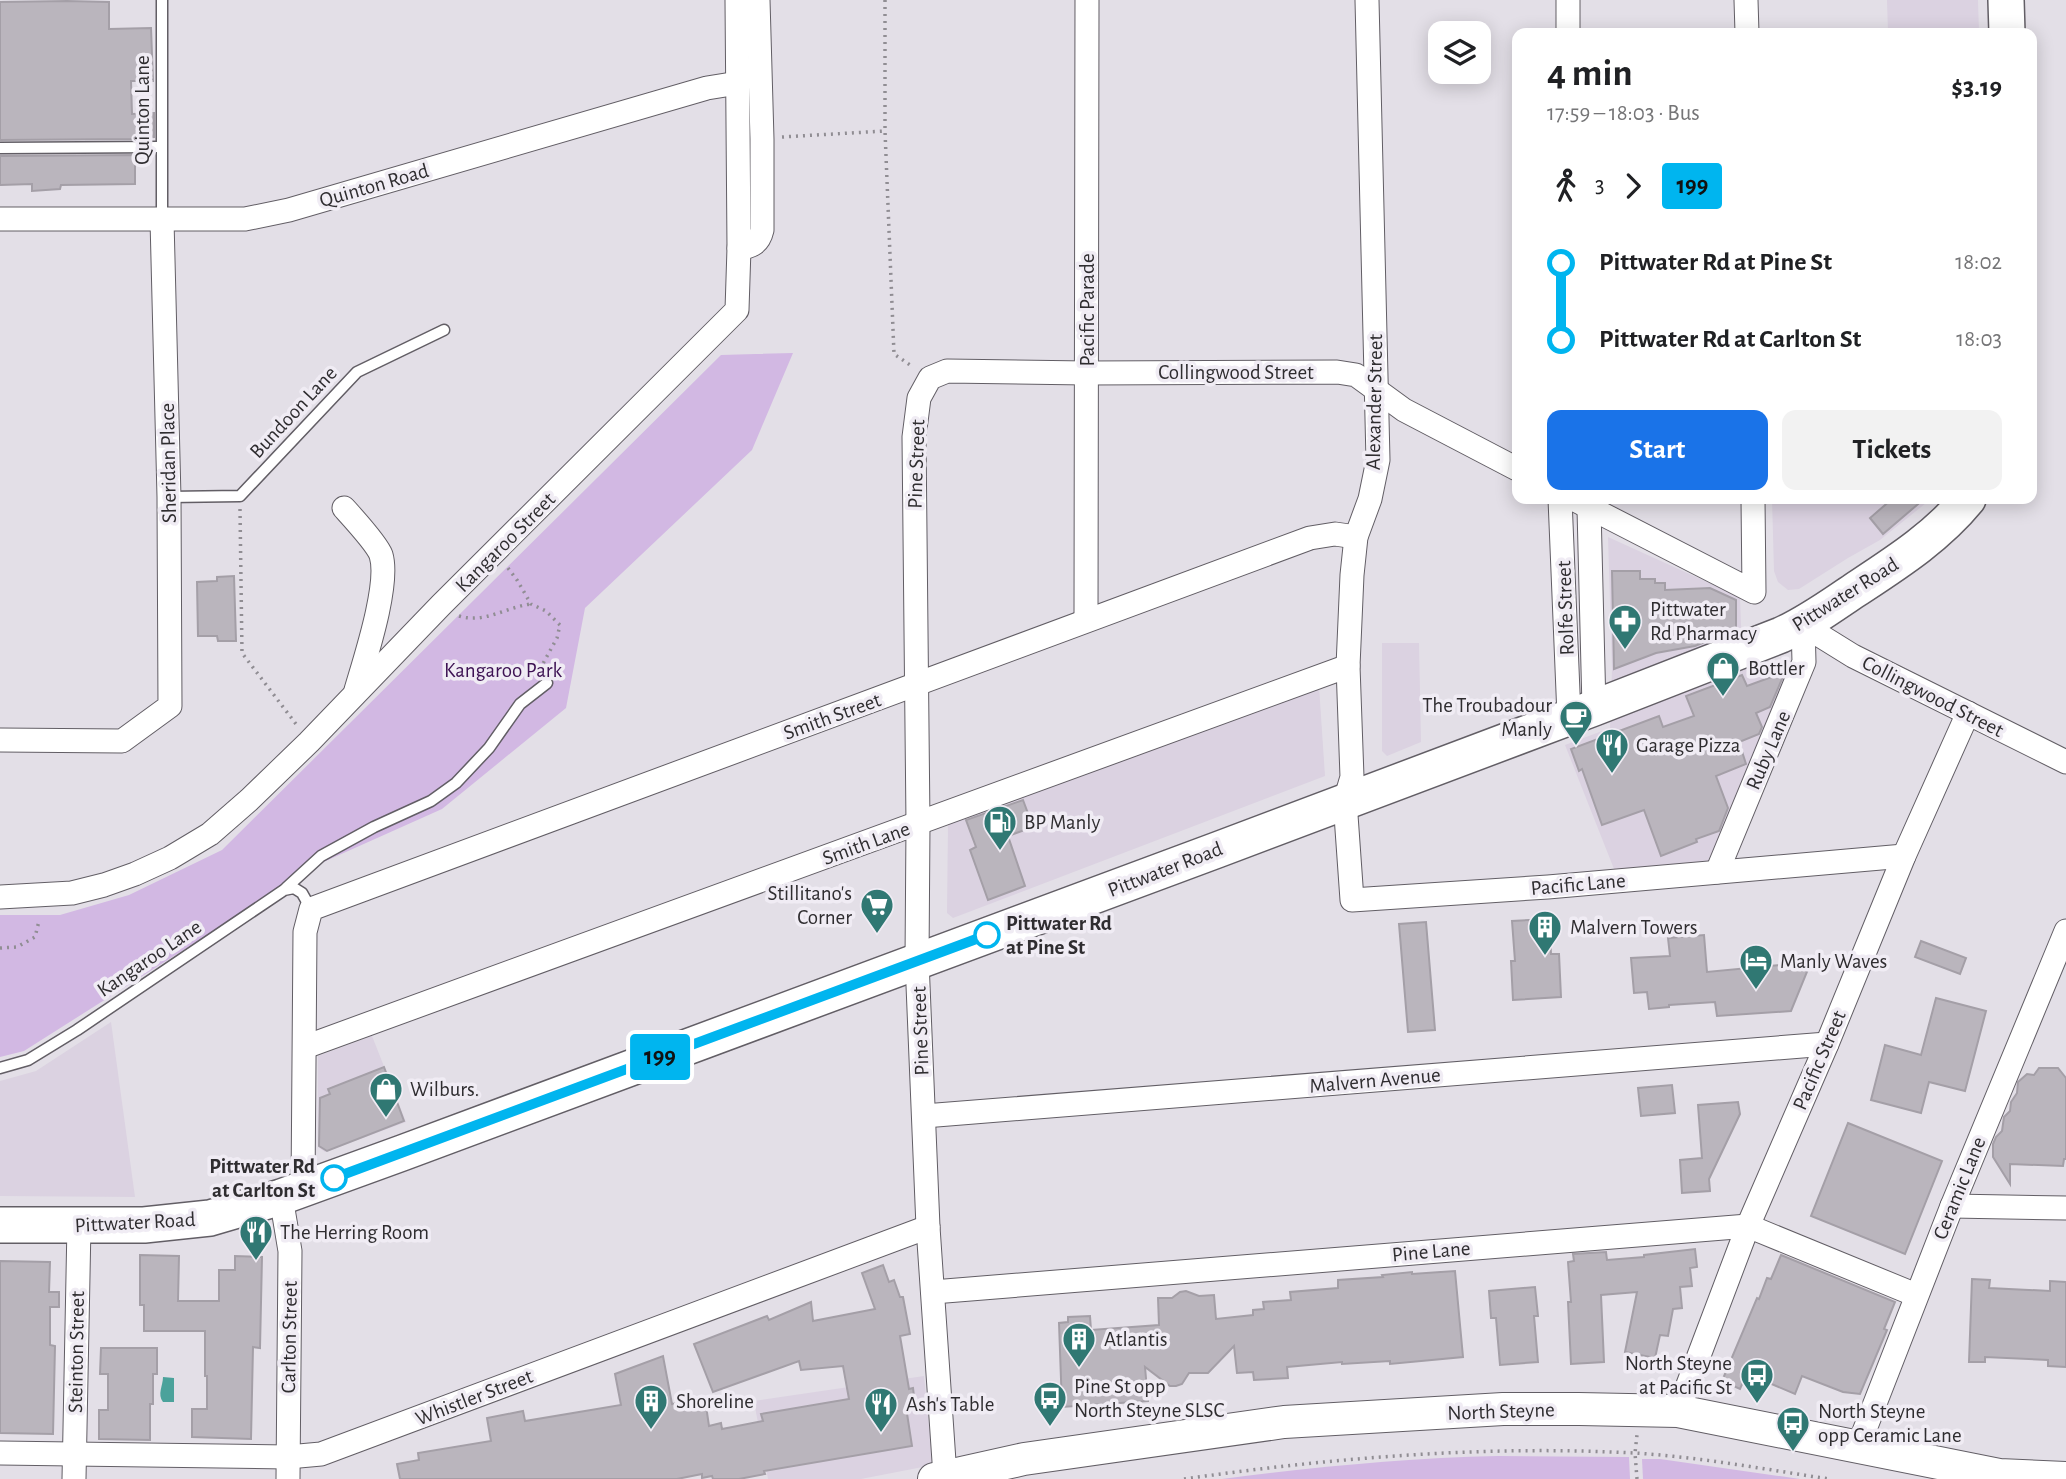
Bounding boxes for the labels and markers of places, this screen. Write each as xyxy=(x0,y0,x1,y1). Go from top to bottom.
place label: Pittwater Rd Pharmacy xyxy=(1650,599,1757,644)
pharmacy icon: Pittwater Rd Pharmacy xyxy=(1606,602,1644,651)
shop icon: Bottler xyxy=(1704,649,1742,698)
place label: Bottler xyxy=(1748,658,1805,679)
place label: The Troubadour Manly xyxy=(1422,695,1552,740)
cafe icon: The Troubadour Manly xyxy=(1557,698,1595,747)
restaurant icon: Garage Pizza xyxy=(1593,726,1631,775)
place label: Garage Pizza xyxy=(1636,735,1741,756)
fuel station icon: BP Manly xyxy=(981,803,1019,852)
place label: BP Manly xyxy=(1024,812,1101,833)
place label: Stillitano's Corner xyxy=(767,883,852,928)
supermarket icon: Stillitano's Corner xyxy=(858,886,896,935)
building icon: Malvern Towers xyxy=(1526,908,1564,957)
place label: Pittwater Rd at Pine St xyxy=(1006,913,1112,958)
place label: Malvern Towers xyxy=(1570,917,1698,938)
marker: Pittwater Rd at Pine St xyxy=(974,922,1000,948)
hotel icon: Manly Waves xyxy=(1737,942,1775,991)
place label: Manly Waves xyxy=(1780,951,1887,972)
shop icon: Wilburs. xyxy=(367,1070,405,1119)
place label: Wilburs. xyxy=(410,1079,479,1100)
place label: Pittwater Rd at Carlton St xyxy=(209,1156,315,1201)
marker: Pittwater Rd at Carlton St xyxy=(321,1165,347,1191)
restaurant icon: The Herring Room xyxy=(237,1213,275,1262)
place label: The Herring Room xyxy=(280,1222,429,1243)
building icon: Atlantis xyxy=(1060,1320,1098,1369)
place label: Atlantis xyxy=(1104,1329,1167,1350)
place label: North Steyne at Pacific St xyxy=(1625,1353,1732,1398)
bus stop icon: North Steyne at Pacific St xyxy=(1738,1356,1776,1405)
place label: Pine St opp North Steyne SLSC xyxy=(1074,1376,1224,1421)
bus stop icon: Pine St opp North Steyne SLSC xyxy=(1031,1379,1069,1428)
building icon: Shoreline xyxy=(632,1382,670,1431)
restaurant icon: Ash's Table xyxy=(862,1385,900,1434)
place label: Shoreline xyxy=(676,1391,754,1412)
place label: Ash's Table xyxy=(906,1394,994,1415)
place label: North Steyne opp Ceramic Lane xyxy=(1818,1401,1962,1446)
bus stop icon: North Steyne opp Ceramic Lane xyxy=(1774,1404,1812,1453)

